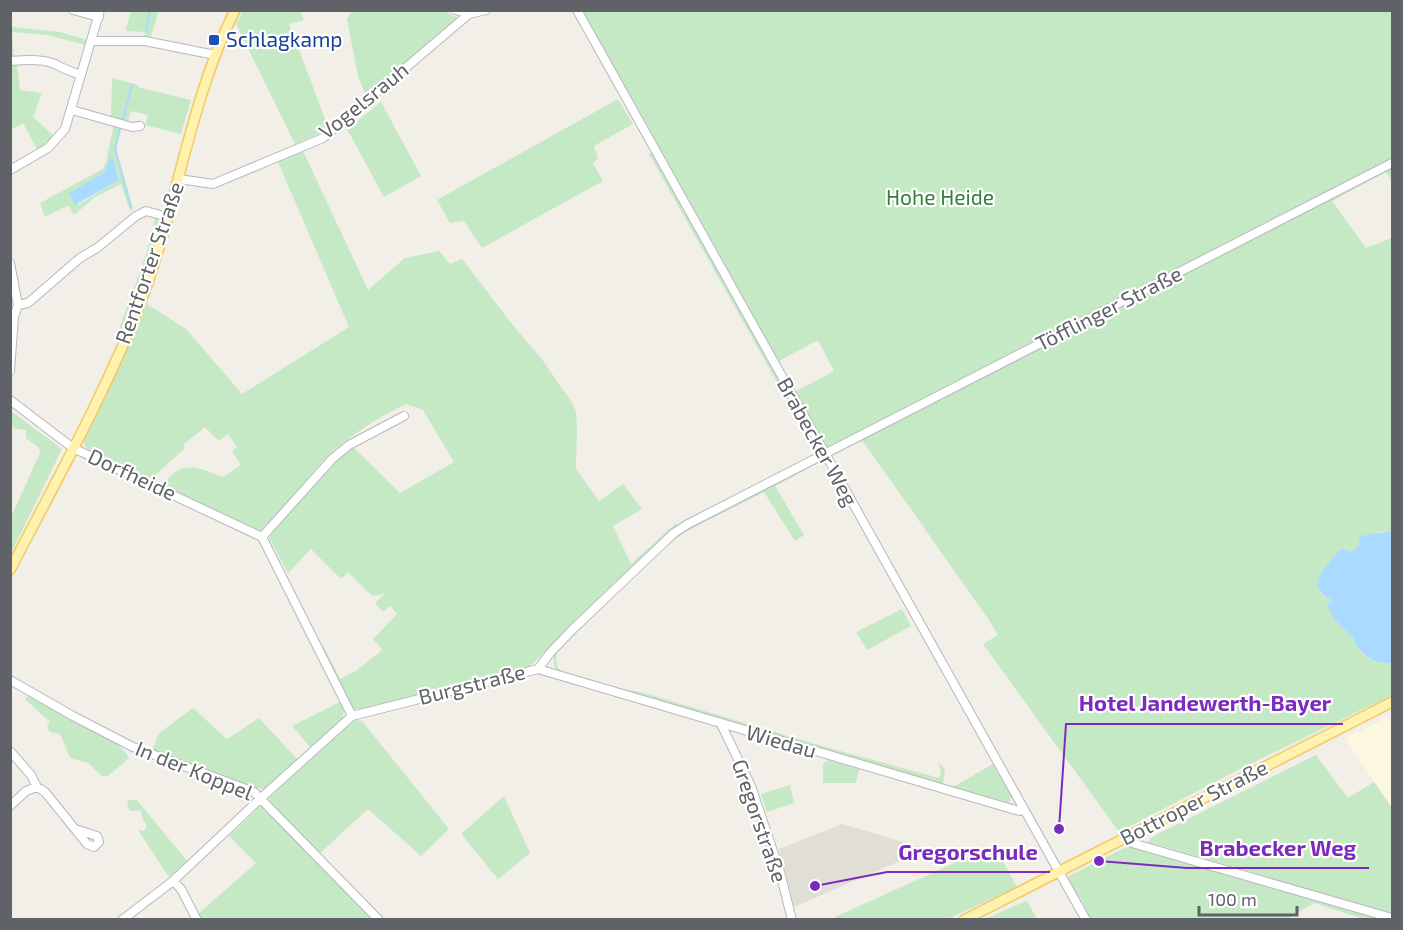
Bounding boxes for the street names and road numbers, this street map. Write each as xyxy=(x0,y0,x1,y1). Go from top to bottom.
street label: Vogelsrauh xyxy=(313,56,413,143)
street label: Rentforter Straße xyxy=(109,178,188,347)
street label: Töfflinger Straße xyxy=(1031,260,1186,355)
street label: Brabecker Weg xyxy=(773,373,864,510)
street label: Dorfheide xyxy=(85,442,181,505)
street label: Burgstraße xyxy=(416,658,528,709)
street label: Wiedau xyxy=(743,719,819,762)
street label: In der Koppel xyxy=(132,735,258,805)
street label: Bottroper Straße xyxy=(1115,754,1271,850)
street label: Gregorstraße xyxy=(728,756,793,885)

